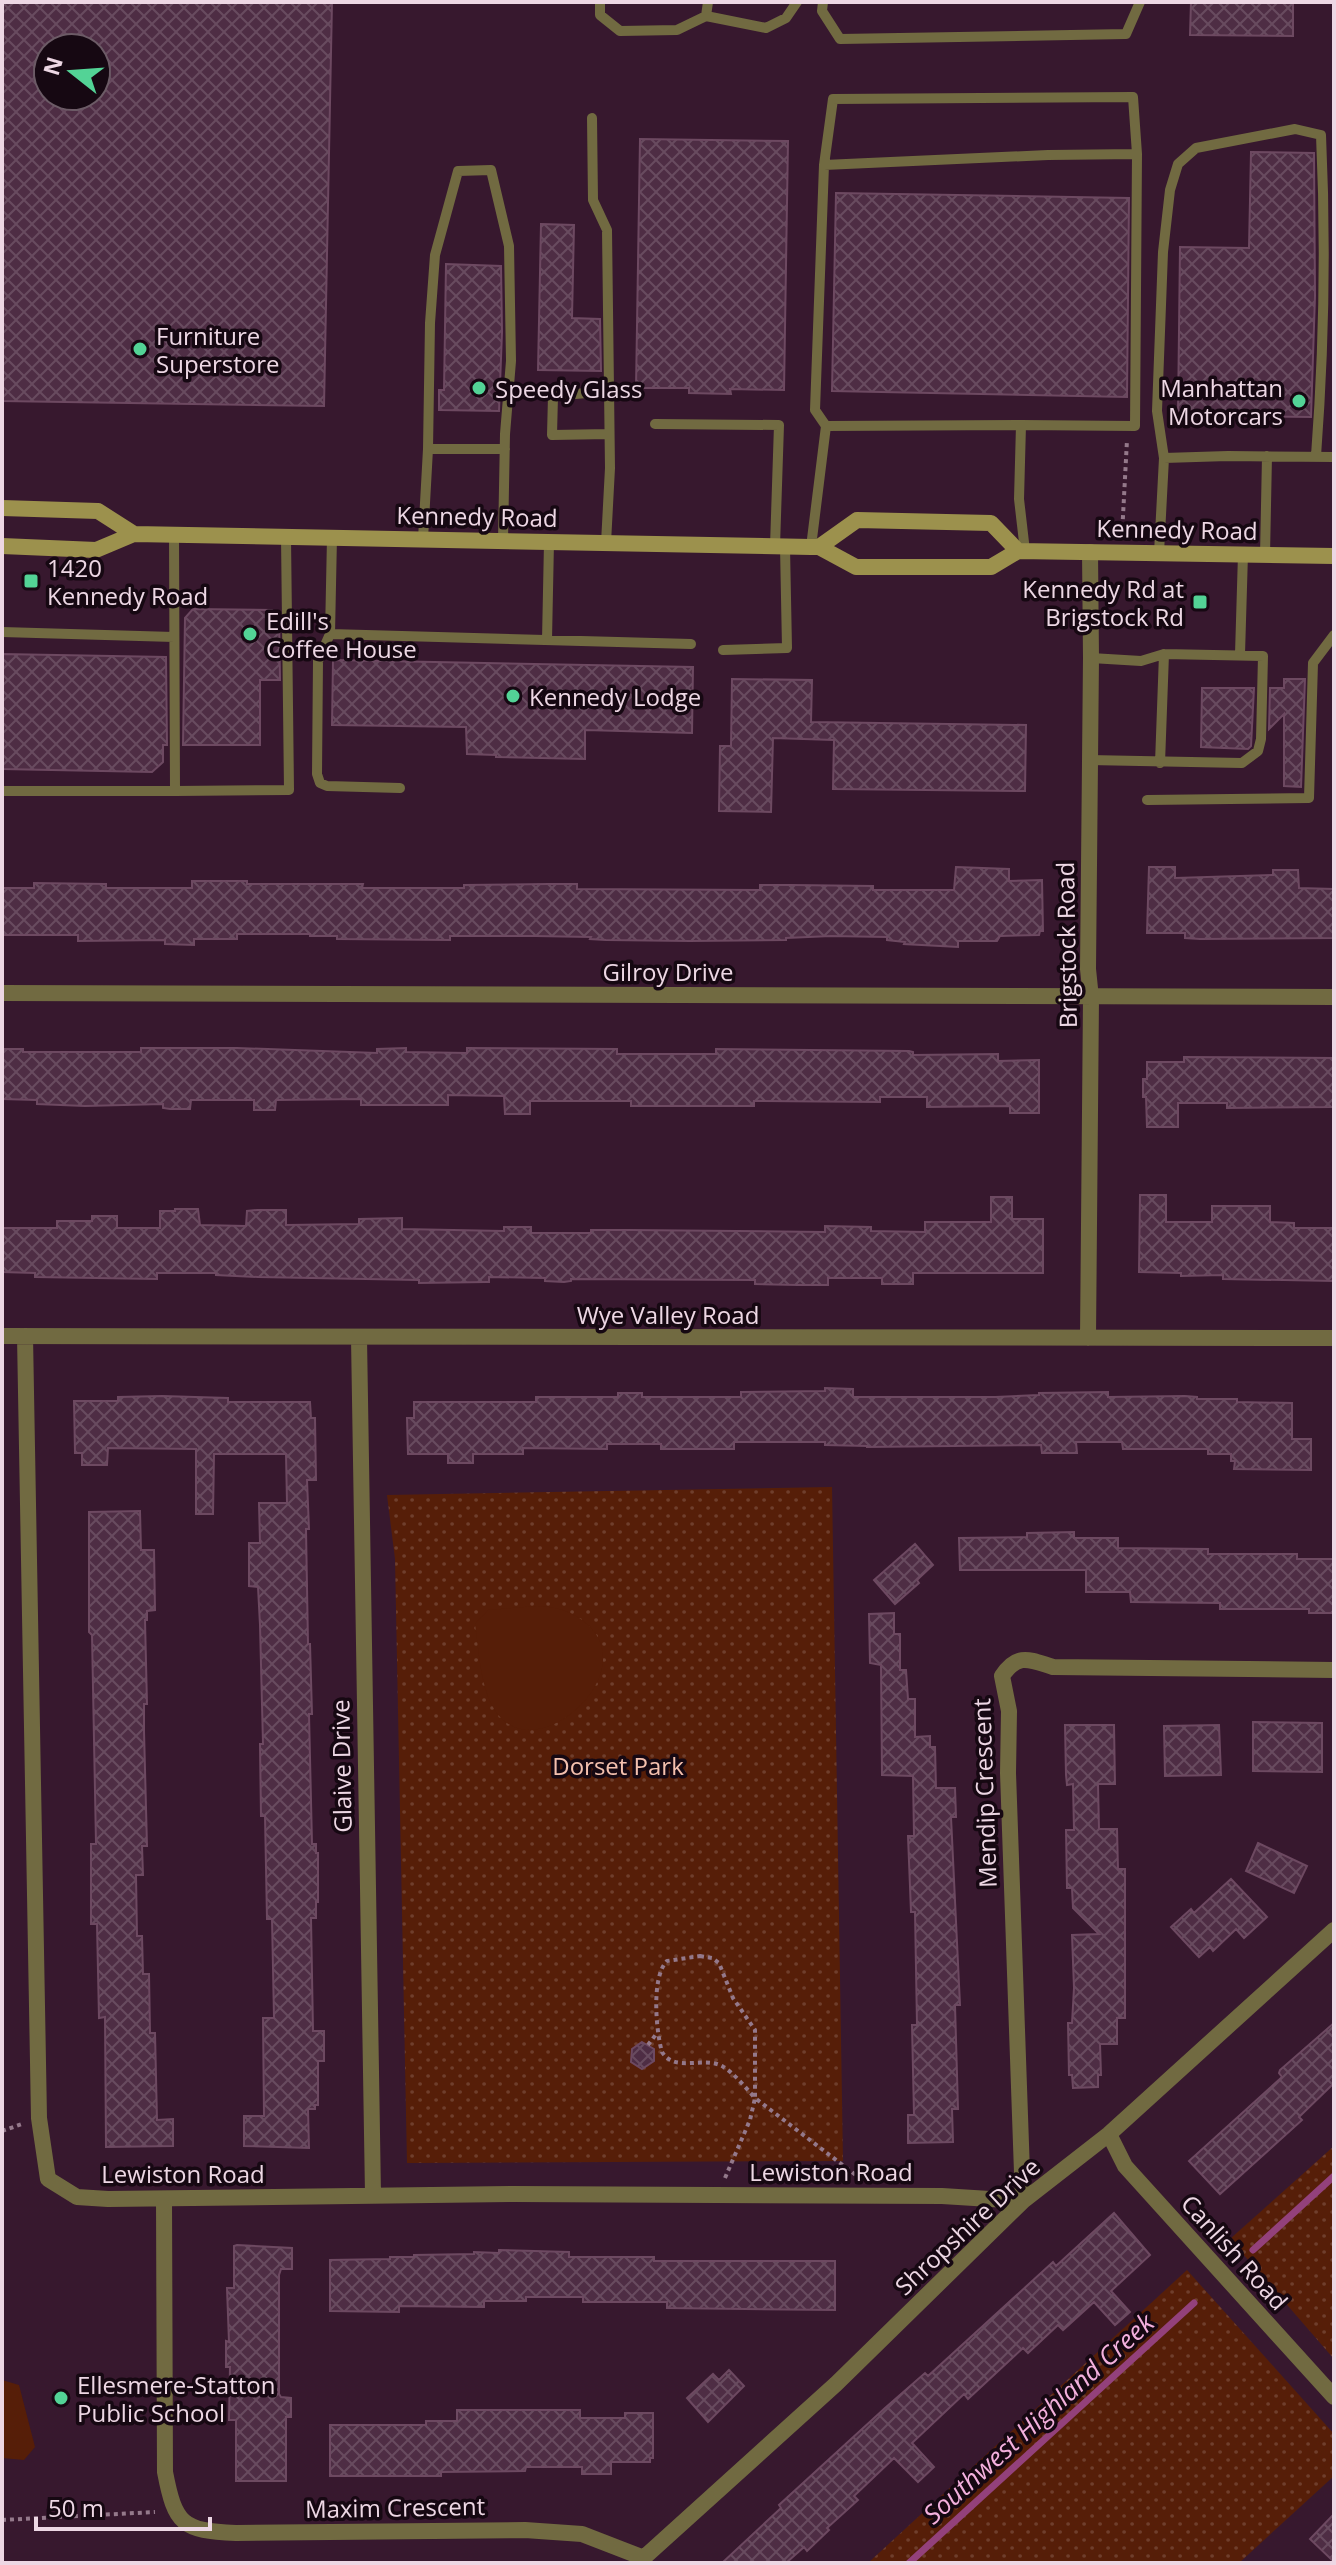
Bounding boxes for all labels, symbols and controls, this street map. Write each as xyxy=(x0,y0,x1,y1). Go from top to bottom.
north arrow xyxy=(32,32,112,112)
text: N xyxy=(35,53,69,79)
place label: Furniture Superstore xyxy=(156,319,280,380)
marker: Furniture Superstore xyxy=(131,340,149,358)
place label: Manhattan Motorcars xyxy=(1160,371,1283,432)
place label: Speedy Glass xyxy=(495,372,642,405)
marker: Speedy Glass xyxy=(470,379,488,397)
marker: Manhattan Motorcars xyxy=(1290,392,1308,410)
street label: Kennedy Road xyxy=(396,498,558,534)
street label: Kennedy Road xyxy=(1096,511,1258,547)
place label: 1420 Kennedy Road xyxy=(47,551,208,612)
marker: 1420 Kennedy Road xyxy=(22,572,40,590)
place label: Kennedy Rd at Brigstock Rd xyxy=(1022,572,1184,633)
marker: Kennedy Rd at Brigstock Rd xyxy=(1191,593,1209,611)
place label: Edill's Coffee House xyxy=(266,604,417,665)
marker: Edill's Coffee House xyxy=(241,625,259,643)
place label: Kennedy Lodge xyxy=(529,680,701,713)
marker: Kennedy Lodge xyxy=(504,687,522,705)
street label: Brigstock Road xyxy=(1048,861,1084,1029)
street label: Gilroy Drive xyxy=(603,955,733,988)
street label: Wye Valley Road xyxy=(577,1298,759,1331)
street label: Mendip Crescent xyxy=(964,1698,1004,1888)
street label: Glaive Drive xyxy=(323,1699,359,1833)
park label: Dorset Park xyxy=(552,1749,684,1782)
street label: Shropshire Drive xyxy=(887,2150,1047,2302)
street label: Lewiston Road xyxy=(749,2155,913,2188)
street label: Lewiston Road xyxy=(101,2157,265,2190)
street label: Canlish Road xyxy=(1174,2187,1296,2317)
water label: Southwest Highland Creek xyxy=(915,2304,1162,2532)
place label: Ellesmere-Statton Public School xyxy=(77,2368,275,2429)
marker: Ellesmere-Statton Public School xyxy=(52,2389,70,2407)
scale bar xyxy=(36,2481,210,2531)
street label: Maxim Crescent xyxy=(305,2489,485,2525)
text: 50 m xyxy=(48,2491,104,2524)

